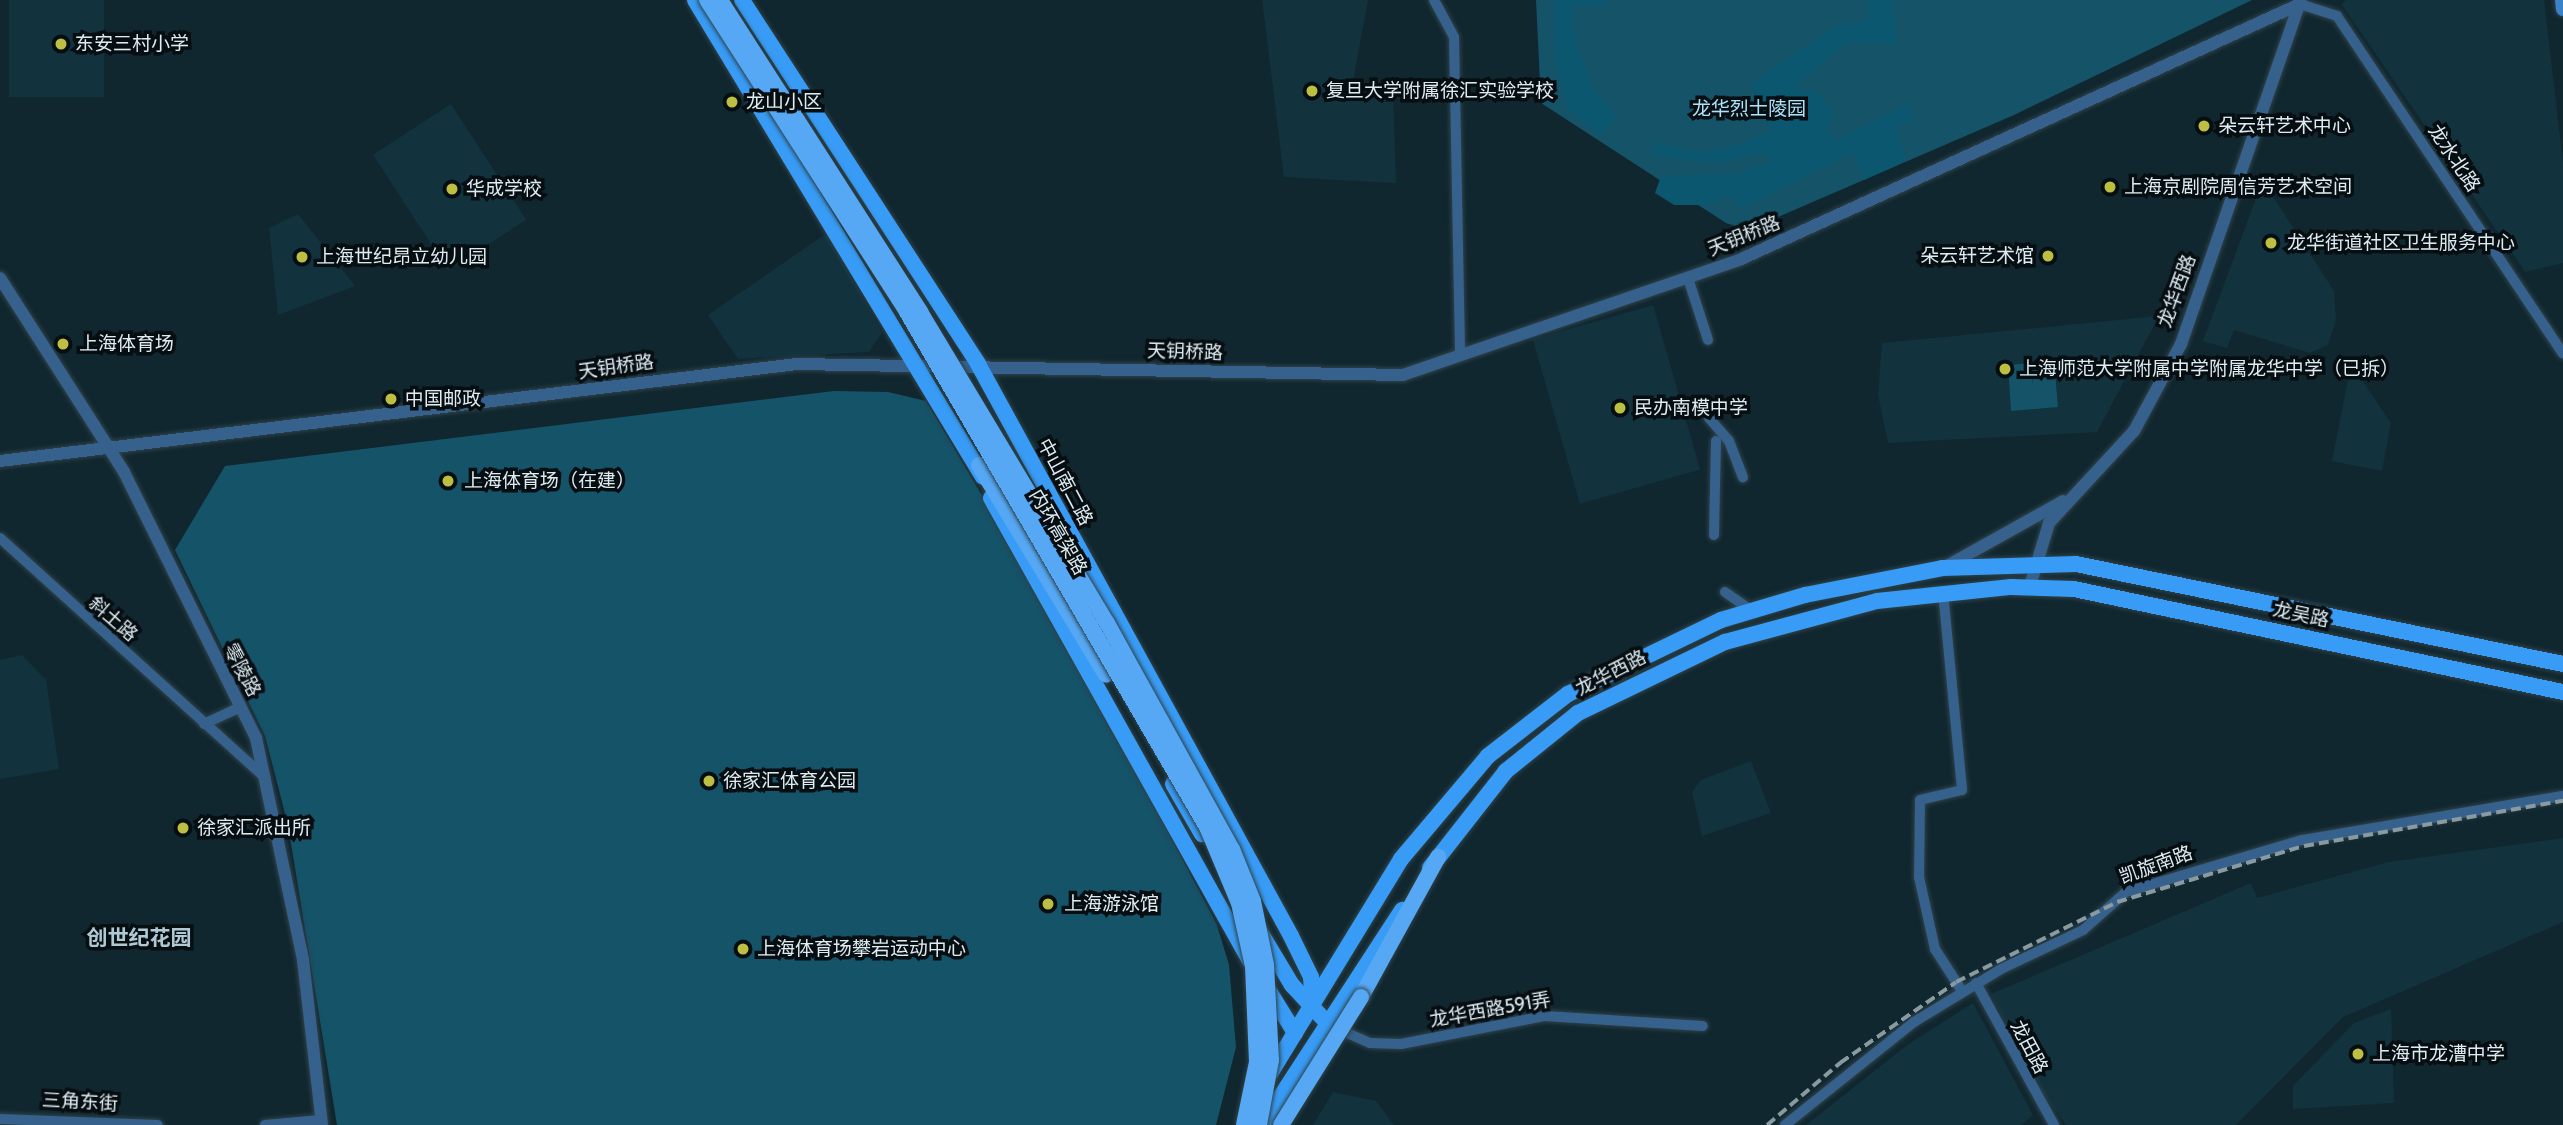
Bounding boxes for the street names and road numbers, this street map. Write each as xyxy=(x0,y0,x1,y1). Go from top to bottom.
street label: 龙水北路 xyxy=(2423,120,2485,196)
street label: 天钥桥路 xyxy=(1704,211,1784,261)
street label: 龙华西路 xyxy=(2153,251,2201,331)
street label: 天钥桥路 xyxy=(1147,339,1223,365)
street label: 天钥桥路 xyxy=(577,350,655,384)
street label: 中山南二路 xyxy=(1033,435,1097,529)
street label: 内环高架路 xyxy=(1024,485,1092,579)
street label: 斜土路 xyxy=(84,592,142,646)
street label: 龙吴路 xyxy=(2271,598,2331,632)
street label: 零陵路 xyxy=(219,639,265,701)
street label: 龙华西路 xyxy=(1572,646,1650,700)
street label: 凯旋南路 xyxy=(2116,841,2196,889)
street label: 龙华西路591弄 xyxy=(1428,988,1552,1032)
street label: 龙田路 xyxy=(2006,1016,2052,1078)
street label: 三角东街 xyxy=(41,1089,119,1115)

